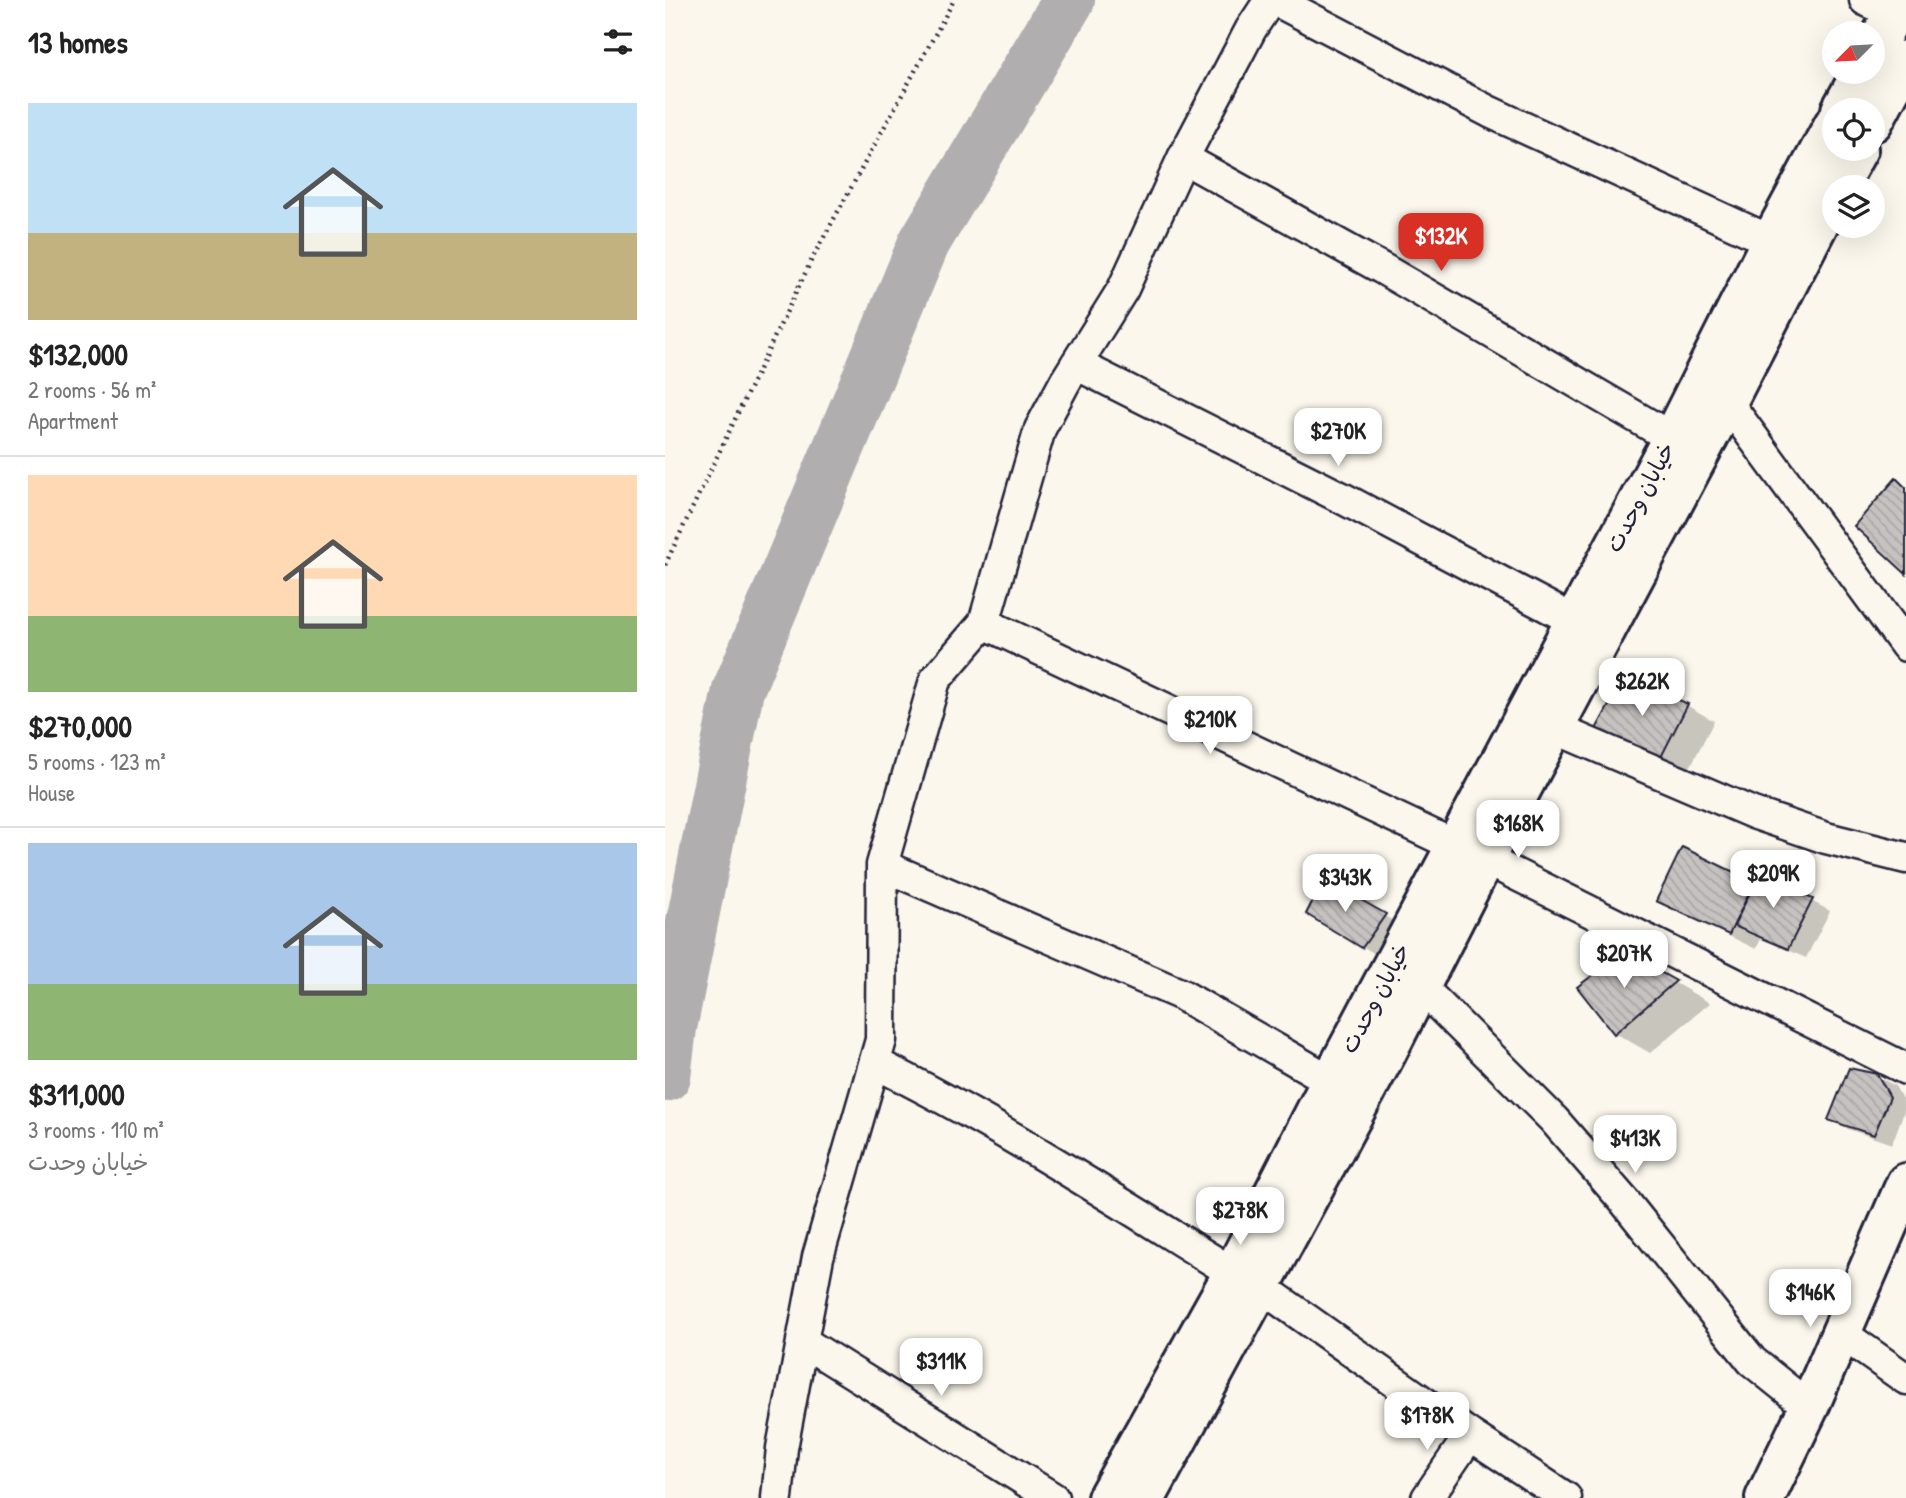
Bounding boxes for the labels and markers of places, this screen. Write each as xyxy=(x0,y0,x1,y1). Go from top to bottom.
pin: $132K xyxy=(1392,214,1490,273)
pin: $270K xyxy=(1289,408,1387,468)
pin: $262K xyxy=(1593,658,1691,718)
pin: $210K xyxy=(1161,696,1259,756)
pin: $168K xyxy=(1469,800,1567,860)
pin: $209K xyxy=(1724,850,1822,910)
pin: $343K xyxy=(1296,855,1394,914)
pin: $207K xyxy=(1575,930,1673,990)
pin: $413K xyxy=(1586,1116,1684,1175)
pin: $278K xyxy=(1191,1188,1289,1247)
pin: $146K xyxy=(1761,1270,1859,1329)
pin: $311K xyxy=(892,1338,990,1398)
pin: $178K xyxy=(1378,1392,1476,1452)

